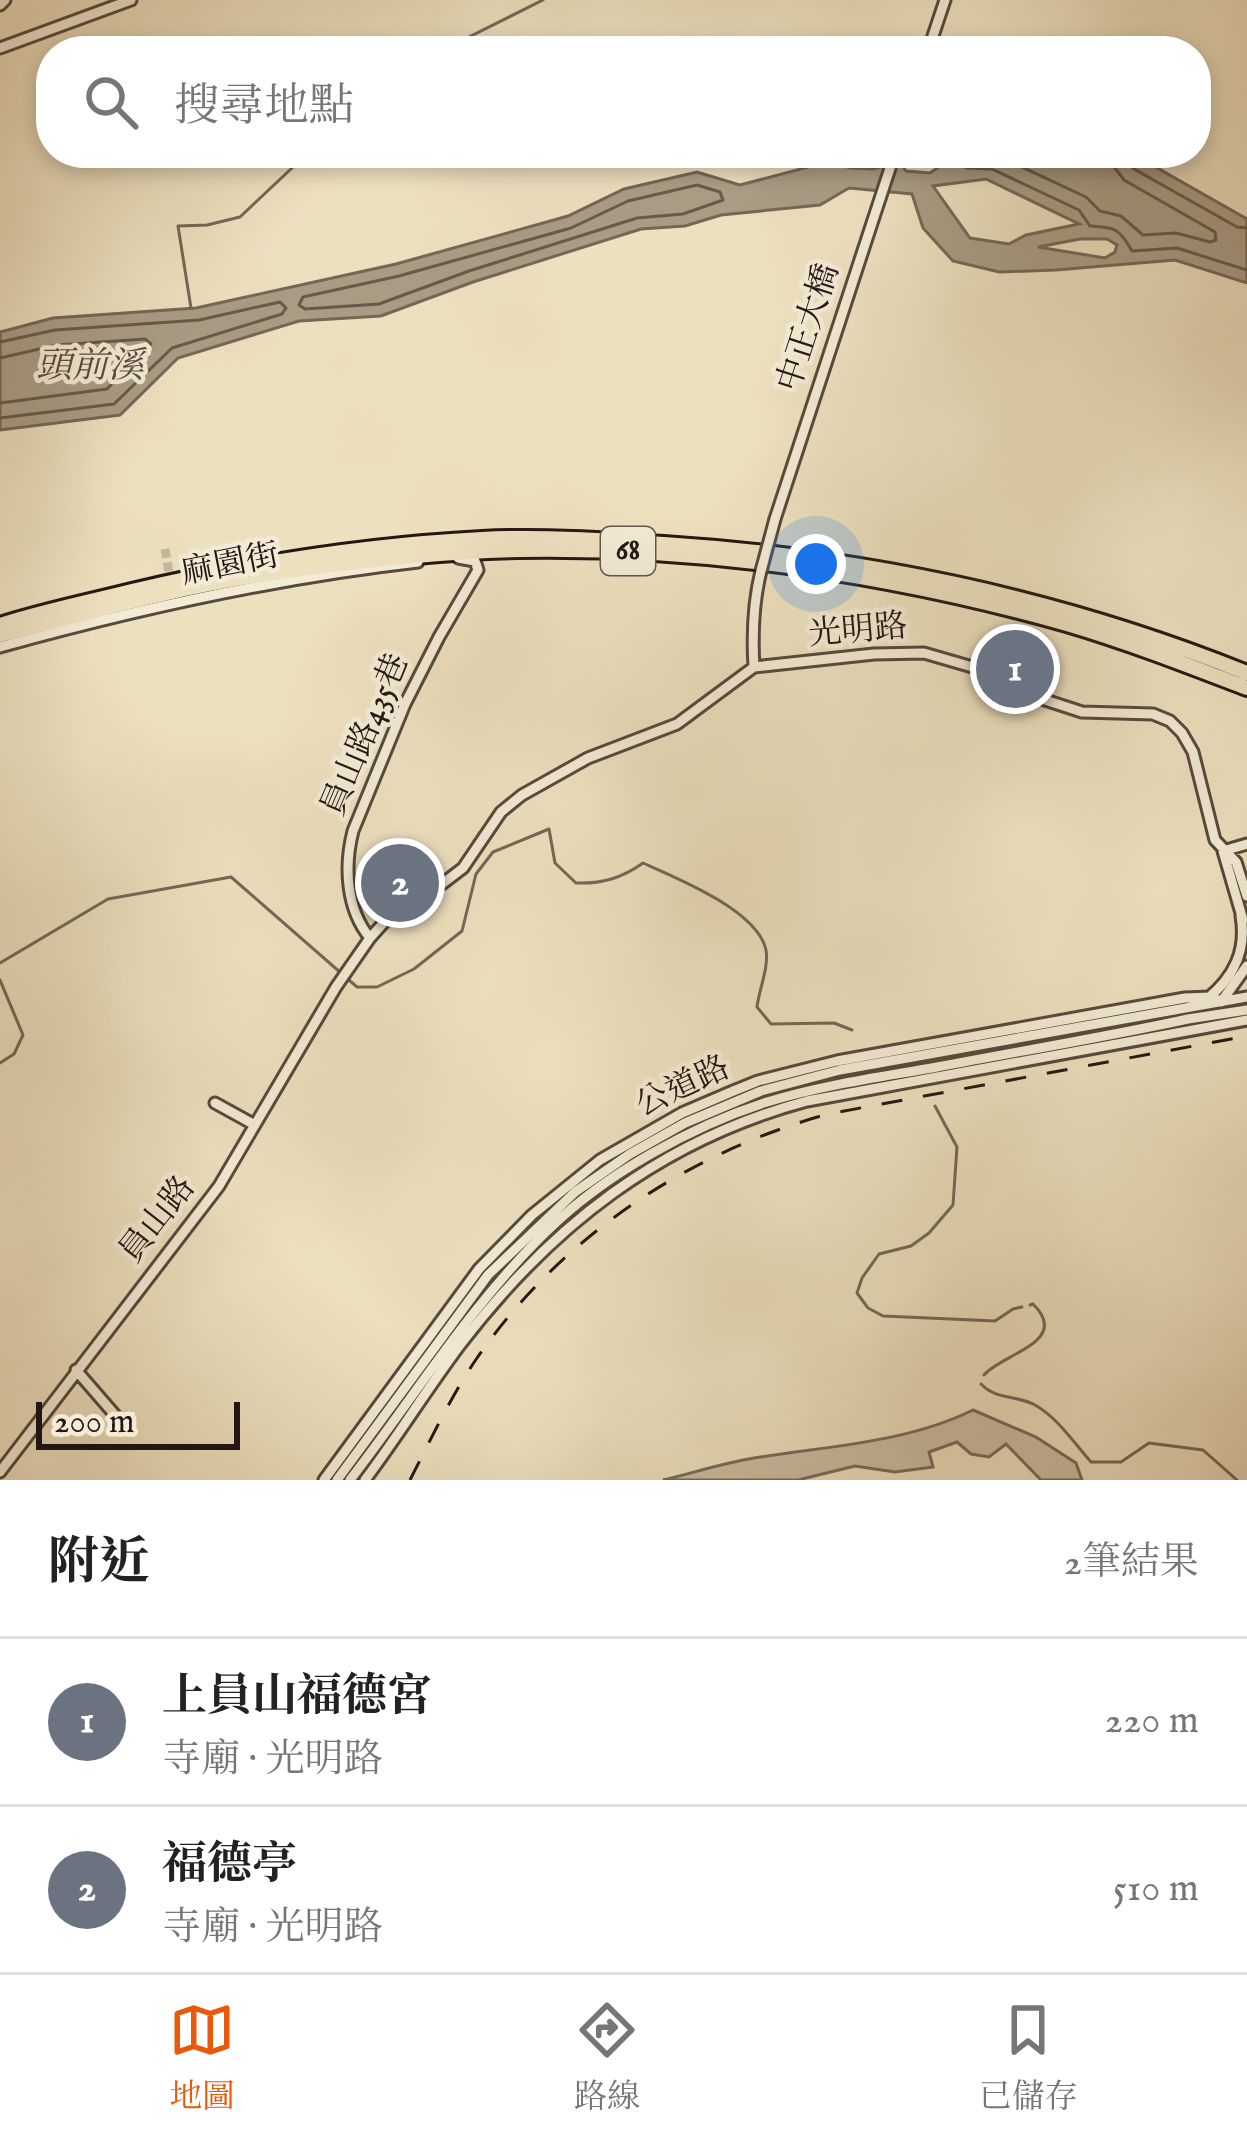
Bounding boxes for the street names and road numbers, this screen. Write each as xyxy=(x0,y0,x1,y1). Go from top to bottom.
street label: 中正大橋 xyxy=(769,259,849,397)
road number: 68 xyxy=(601,527,655,575)
street label: 麻園街 xyxy=(177,535,283,595)
street label: 光明路 xyxy=(807,606,909,656)
street label: 員山路435巷 xyxy=(313,647,419,823)
street label: 公道路 xyxy=(629,1047,737,1127)
street label: 員山路 xyxy=(111,1168,205,1272)

